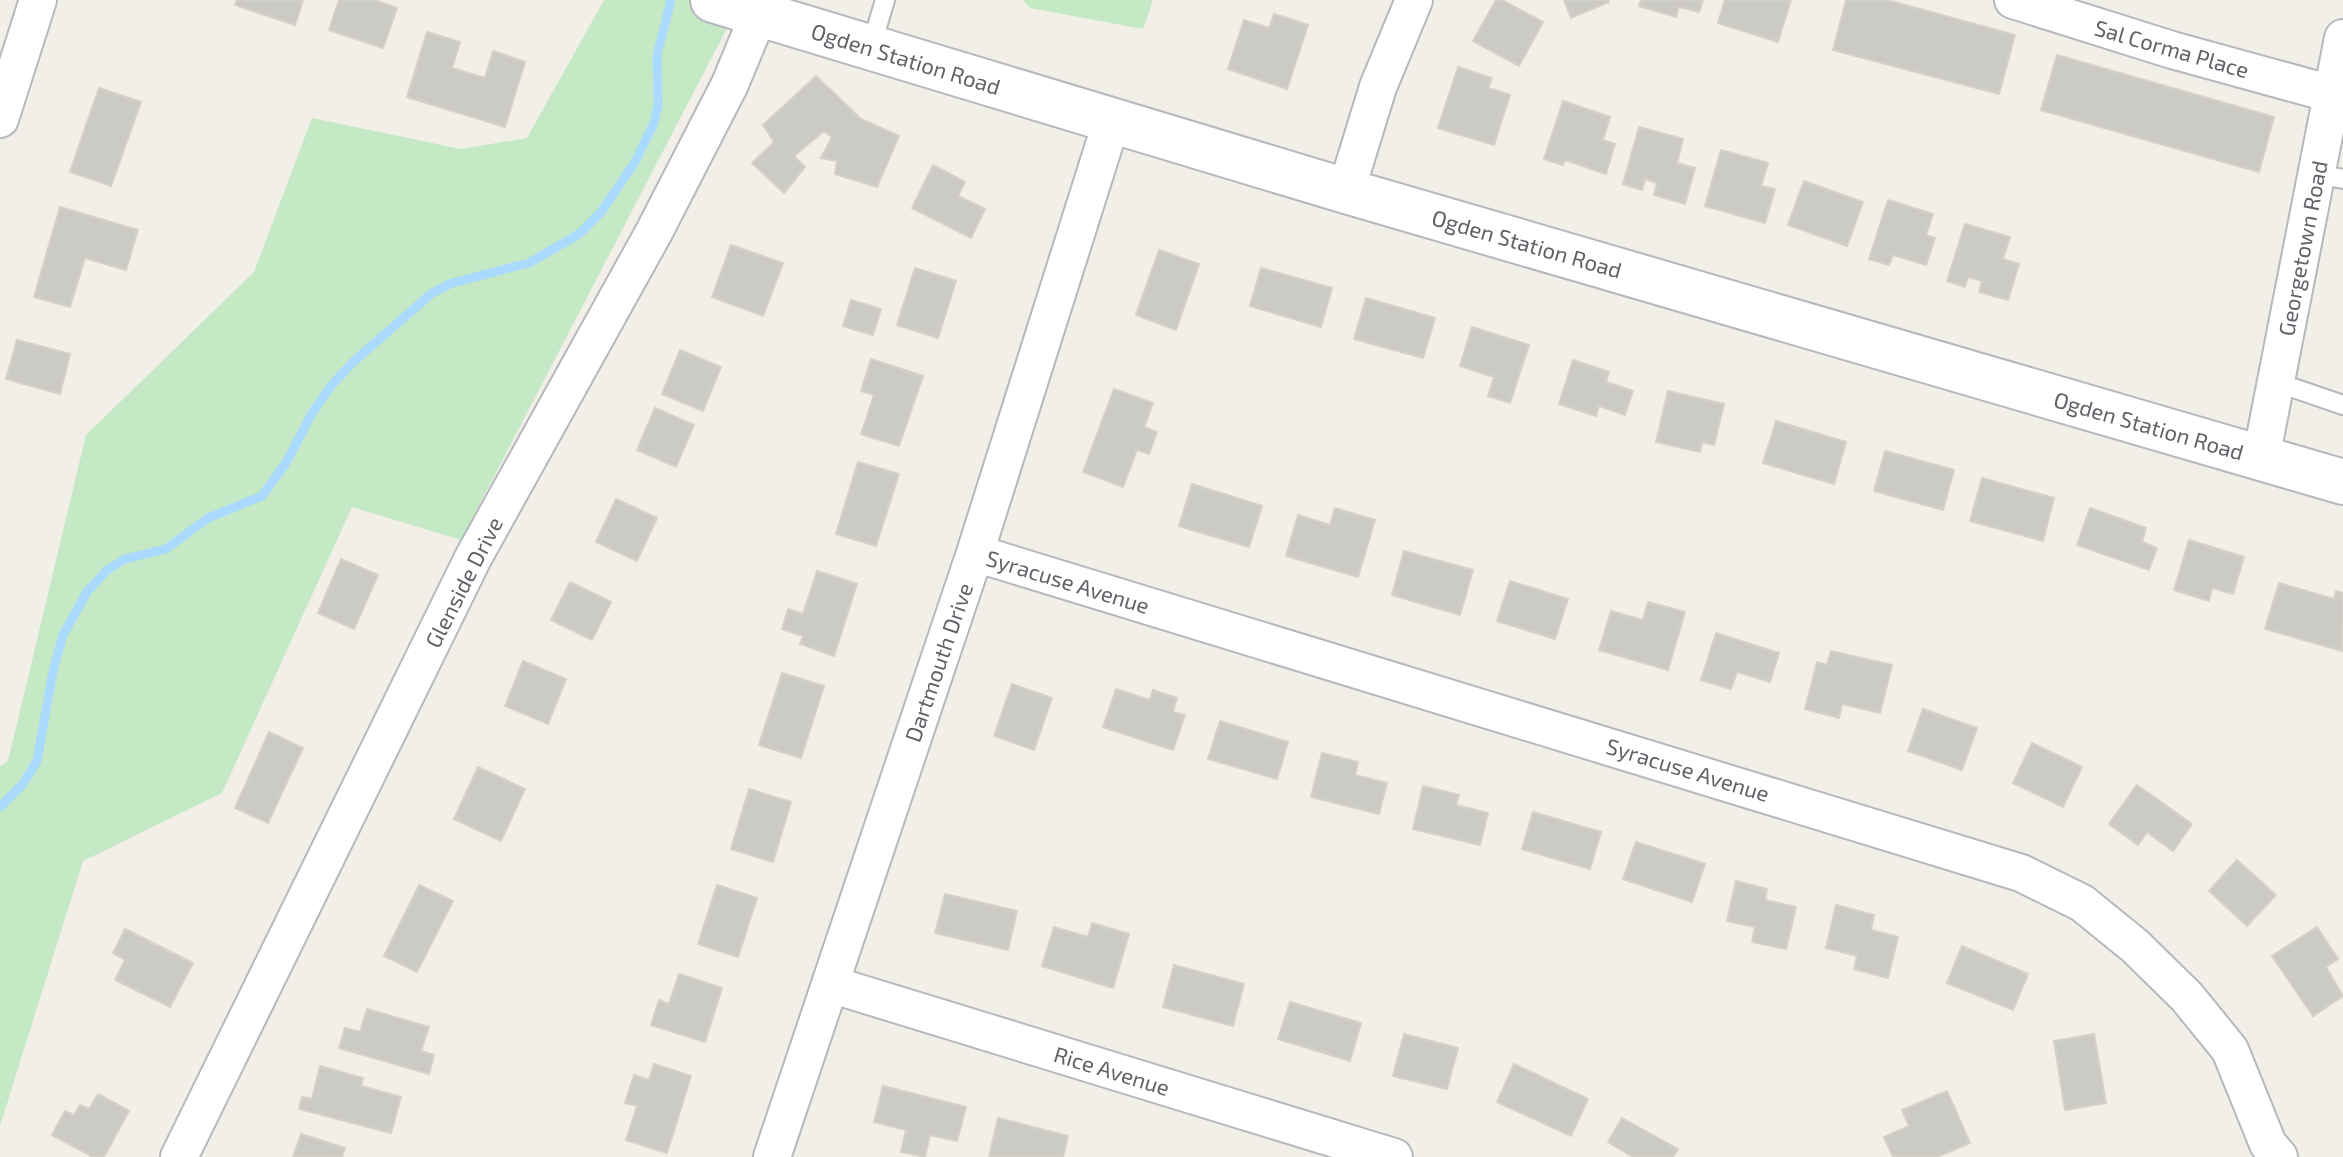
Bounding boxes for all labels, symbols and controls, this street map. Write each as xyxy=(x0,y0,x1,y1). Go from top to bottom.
street label: Sal Corma Place xyxy=(2092,14,2252,82)
street label: Ogden Station Road xyxy=(808,17,1004,99)
street label: Georgetown Road xyxy=(2272,158,2332,338)
street label: Ogden Station Road xyxy=(1429,203,1625,283)
street label: Ogden Station Road xyxy=(2051,385,2247,465)
street label: Glenside Drive xyxy=(419,512,507,652)
street label: Syracuse Avenue xyxy=(983,544,1153,618)
street label: Dartmouth Drive xyxy=(899,579,977,745)
street label: Syracuse Avenue xyxy=(1603,732,1773,806)
street label: Rice Avenue xyxy=(1051,1040,1173,1100)

